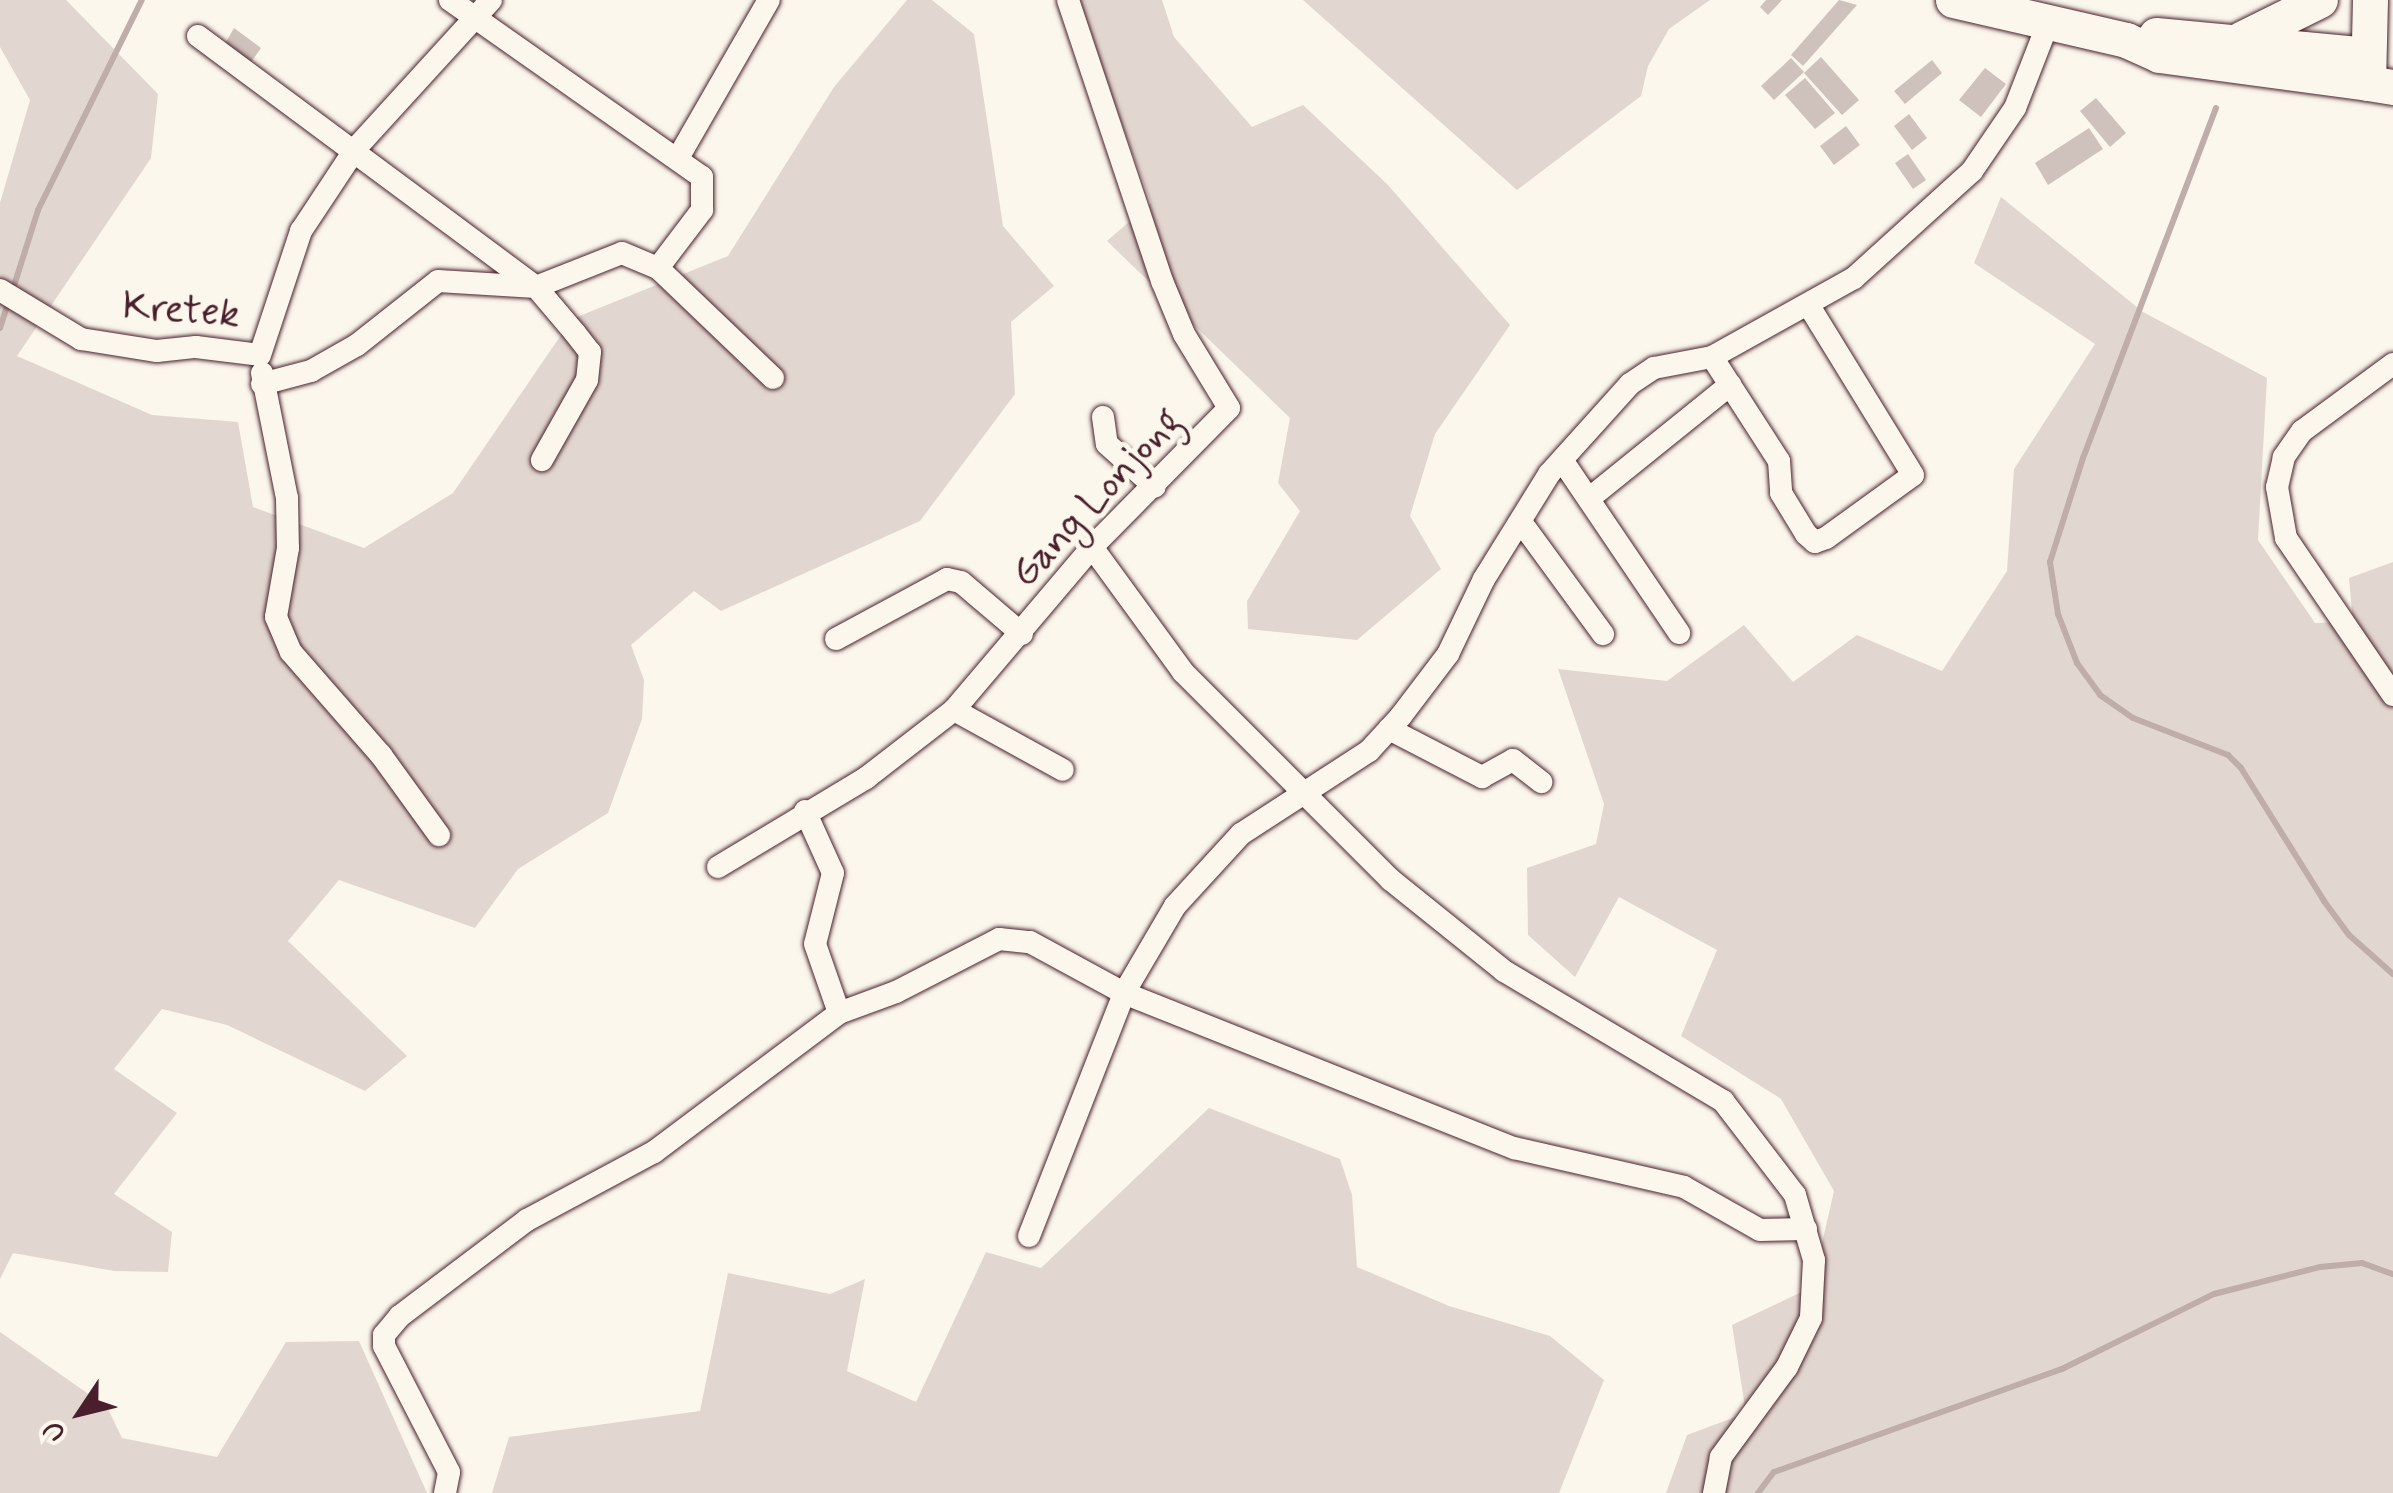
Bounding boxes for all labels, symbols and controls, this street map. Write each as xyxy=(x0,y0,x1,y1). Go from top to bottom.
street label: Kretek xyxy=(121,283,241,339)
street label: Gang Lonjong xyxy=(1001,398,1193,598)
north arrow xyxy=(30,1363,130,1463)
text: U xyxy=(35,1412,75,1449)

